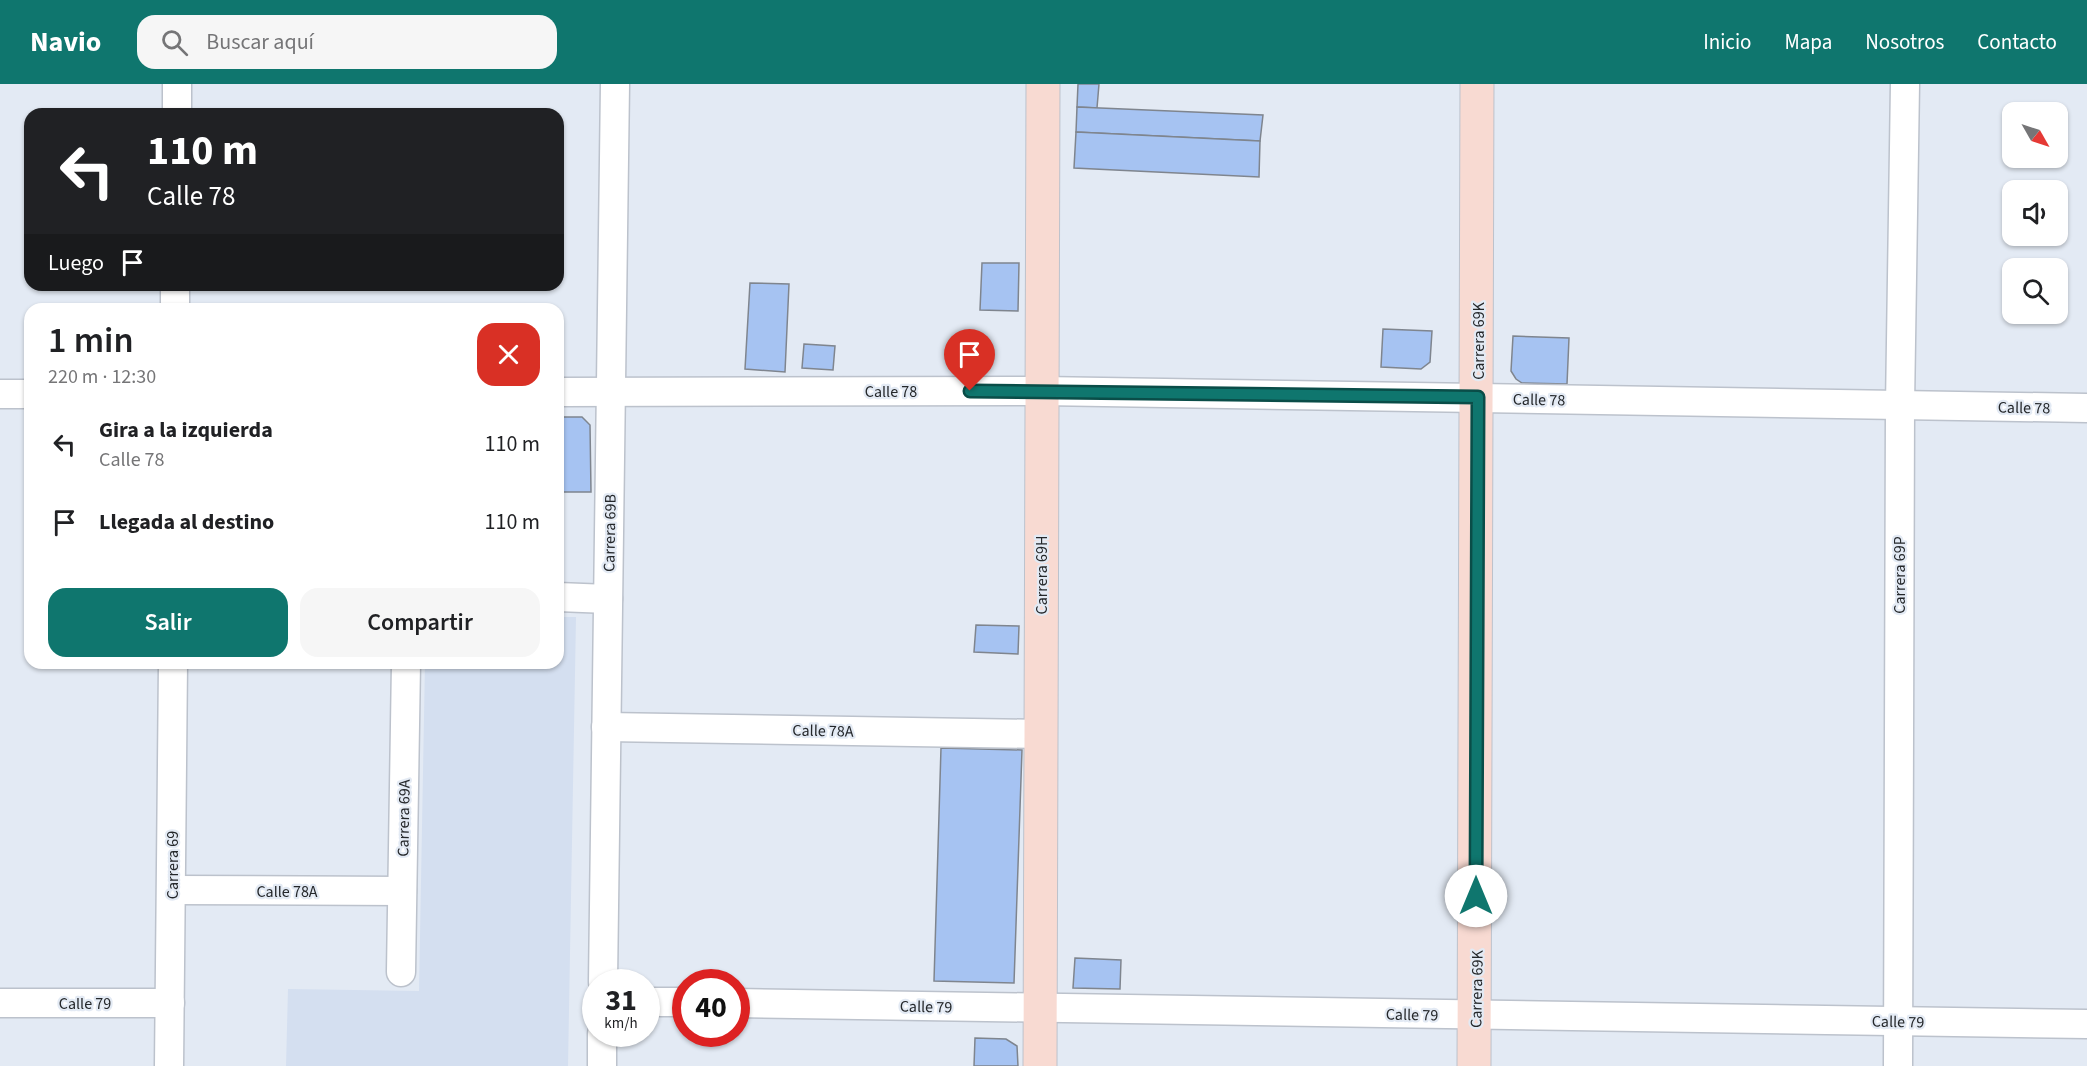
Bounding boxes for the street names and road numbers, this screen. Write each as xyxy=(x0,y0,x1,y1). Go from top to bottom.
street label: Carrera 69K xyxy=(1468,301,1490,380)
street label: Calle 78 xyxy=(865,381,917,403)
street label: Calle 78 xyxy=(1513,389,1565,411)
street label: Calle 78 xyxy=(1998,397,2050,419)
street label: Carrera 69B xyxy=(598,494,622,572)
street label: Carrera 69H xyxy=(1031,536,1053,614)
street label: Carrera 69P xyxy=(1889,536,1911,614)
street label: Calle 78A xyxy=(792,719,854,743)
street label: Carrera 69A xyxy=(392,779,416,857)
street label: Carrera 69 xyxy=(162,831,184,899)
street label: Calle 78A xyxy=(256,881,318,903)
street label: Carrera 69K xyxy=(1465,949,1489,1028)
street label: Calle 79 xyxy=(59,993,111,1015)
street label: Calle 79 xyxy=(900,996,952,1018)
street label: Calle 79 xyxy=(1386,1004,1438,1026)
street label: Calle 79 xyxy=(1872,1011,1924,1033)

